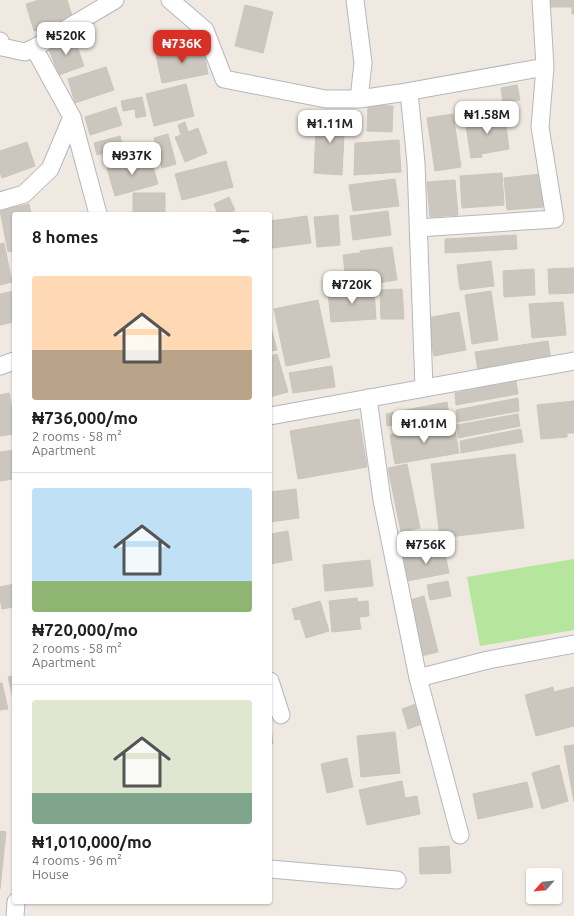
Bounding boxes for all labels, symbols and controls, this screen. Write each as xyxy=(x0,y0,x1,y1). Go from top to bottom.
pin: ₦520K xyxy=(38,22,94,56)
text: ₦520K xyxy=(46,28,86,42)
pin: ₦736K xyxy=(154,30,210,64)
text: ₦736K xyxy=(162,36,202,50)
pin: ₦1.58M xyxy=(454,101,520,135)
text: ₦1.58M xyxy=(464,107,510,121)
pin: ₦1.11M xyxy=(297,110,363,144)
text: ₦1.11M xyxy=(307,116,353,130)
pin: ₦937K xyxy=(104,142,160,176)
text: ₦937K xyxy=(112,148,152,162)
icon: filters xyxy=(230,225,252,247)
text: 8 homes xyxy=(32,227,98,246)
pin: ₦720K xyxy=(324,271,380,305)
text: ₦720K xyxy=(332,277,372,291)
icon: home xyxy=(106,302,178,374)
text: ₦736,000/mo xyxy=(32,408,138,427)
pin: ₦1.01M xyxy=(391,410,457,444)
text: ₦1.01M xyxy=(401,416,447,430)
text: 2 rooms · 58 m² xyxy=(32,429,122,443)
text: Apartment xyxy=(32,443,96,457)
icon: home xyxy=(106,514,178,586)
pin: ₦756K xyxy=(398,531,454,565)
text: ₦756K xyxy=(406,537,446,551)
text: ₦720,000/mo xyxy=(32,620,138,639)
text: 2 rooms · 58 m² xyxy=(32,641,122,655)
text: Apartment xyxy=(32,655,96,669)
icon: home xyxy=(106,726,178,798)
text: ₦1,010,000/mo xyxy=(32,832,152,851)
text: 4 rooms · 96 m² xyxy=(32,853,122,867)
text: House xyxy=(32,867,69,881)
north arrow xyxy=(526,868,562,904)
map controls xyxy=(526,868,562,904)

